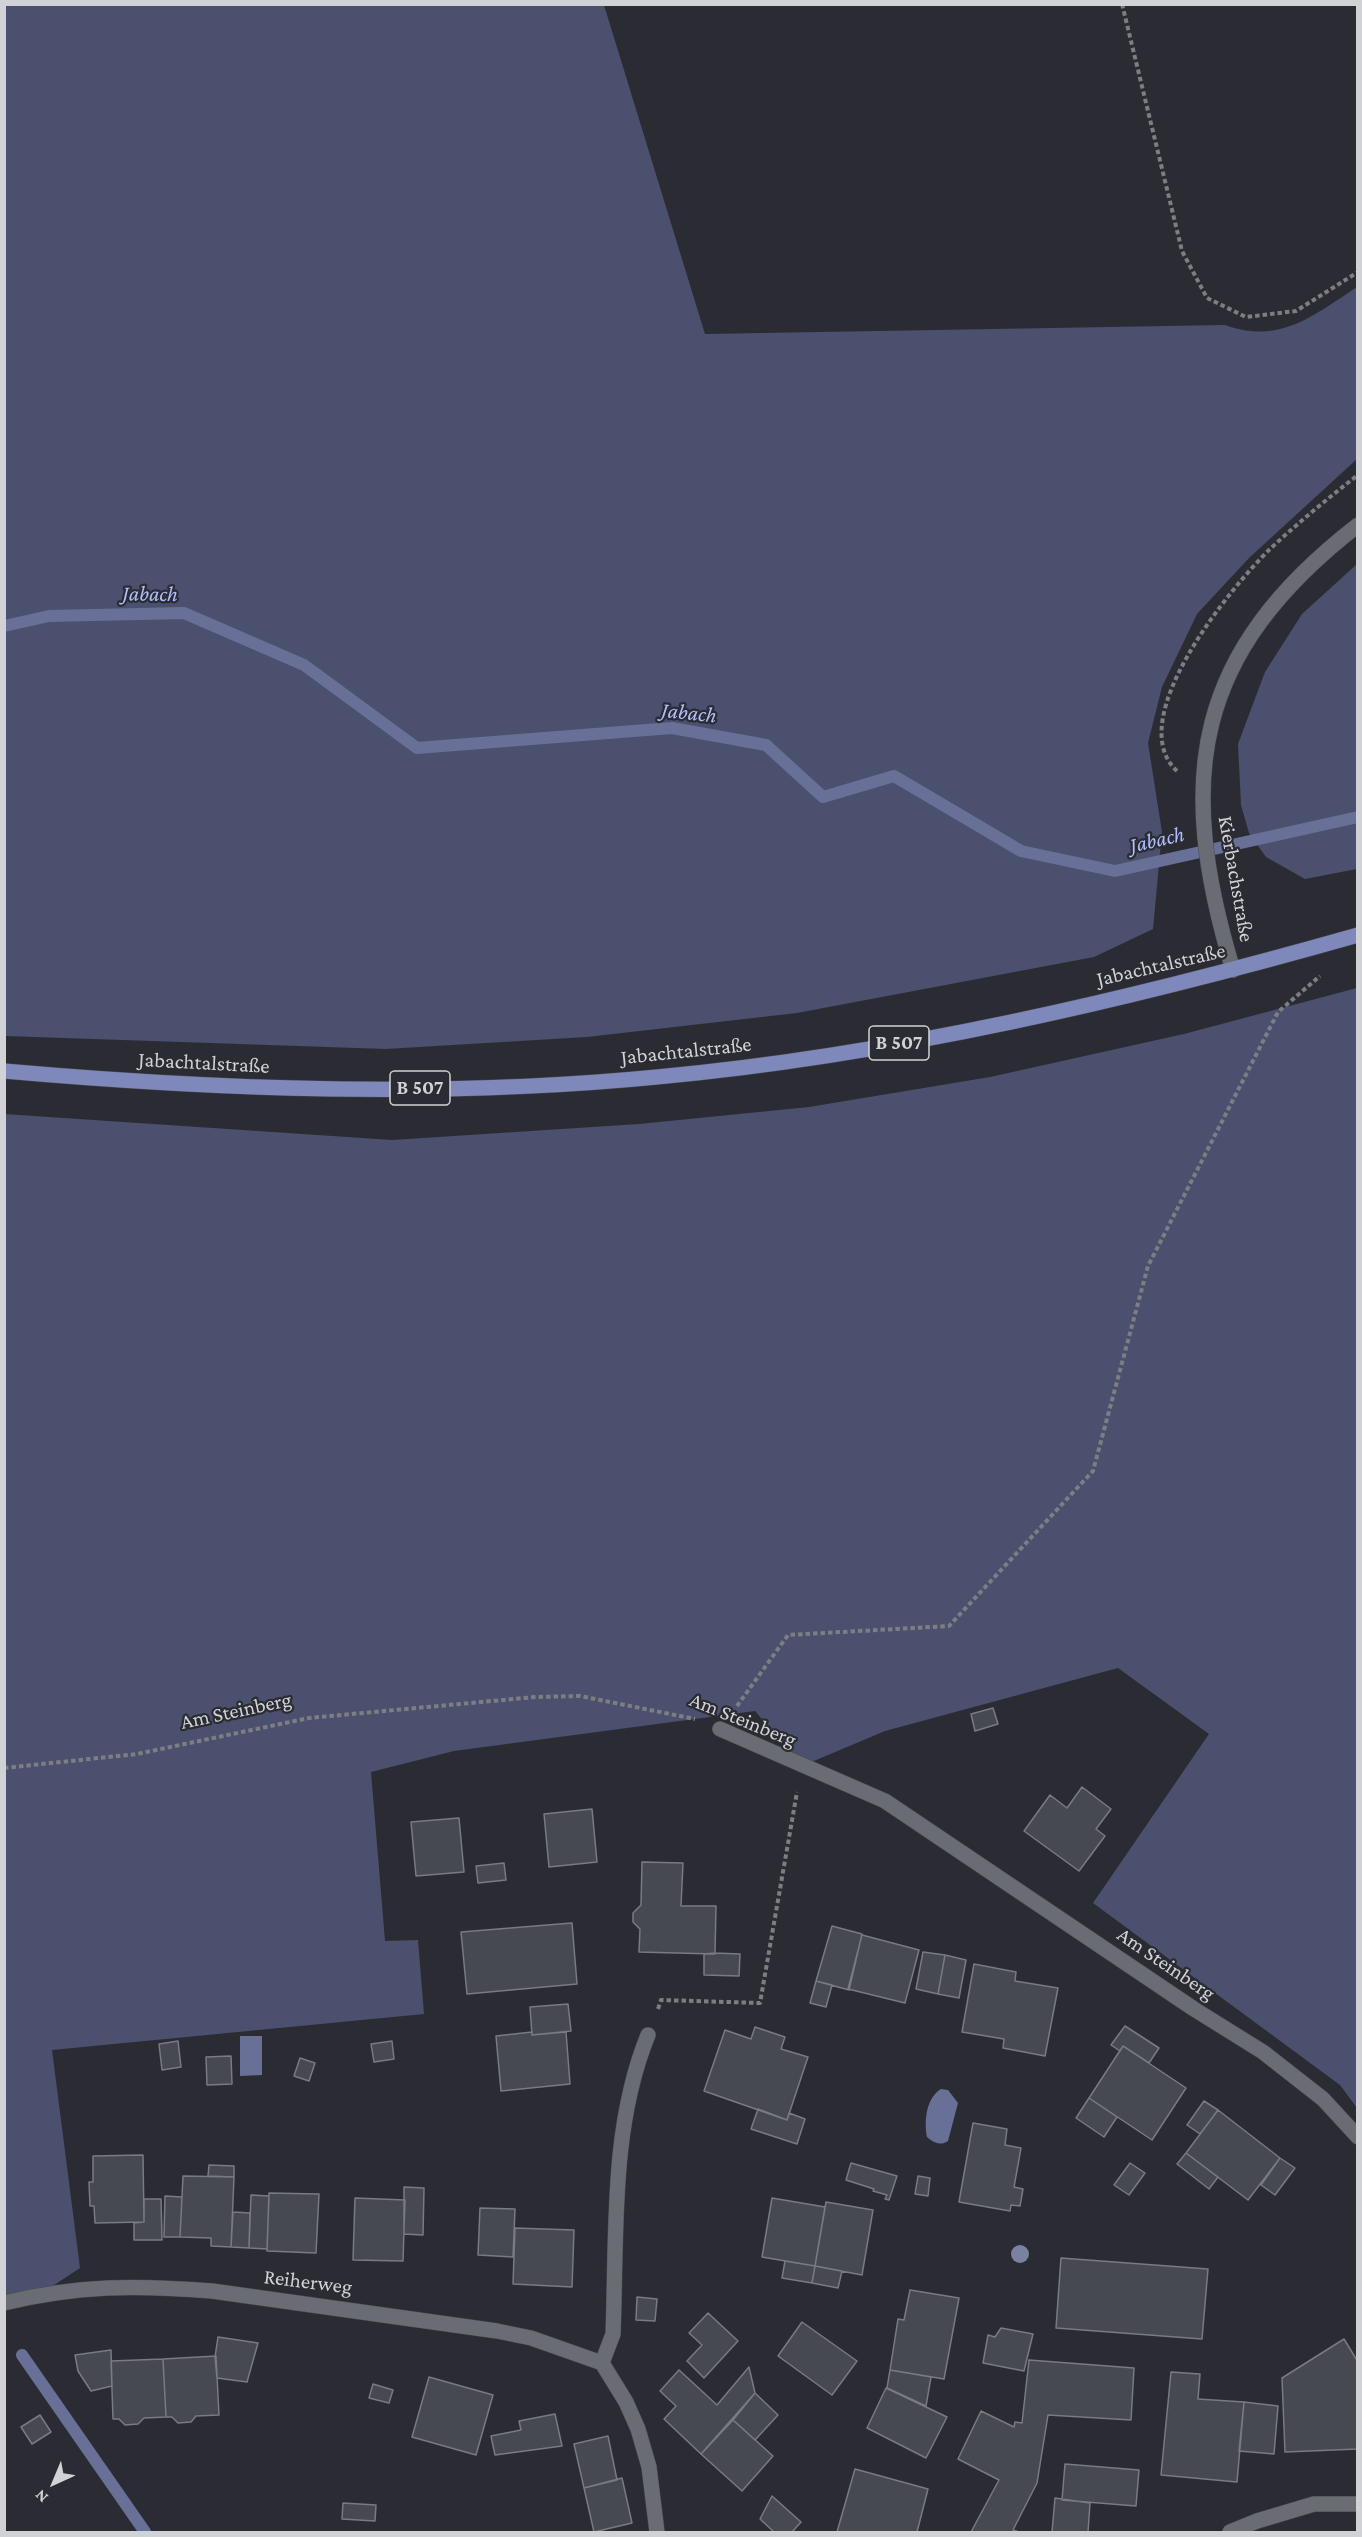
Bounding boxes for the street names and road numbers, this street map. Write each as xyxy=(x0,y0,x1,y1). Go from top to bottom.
street label: Kierbachstraße xyxy=(1213,814,1259,944)
street label: Jabachtalstraße xyxy=(1094,938,1228,992)
road number: B 507 xyxy=(869,1026,929,1060)
street label: Jabachtalstraße xyxy=(619,1032,753,1070)
street label: Jabachtalstraße xyxy=(138,1047,270,1079)
road number: B 507 xyxy=(390,1071,450,1105)
street label: Am Steinberg xyxy=(178,1687,294,1735)
street label: Am Steinberg xyxy=(686,1687,800,1753)
street label: Am Steinberg xyxy=(1112,1922,1220,2006)
street label: Reiherweg xyxy=(262,2264,354,2300)

